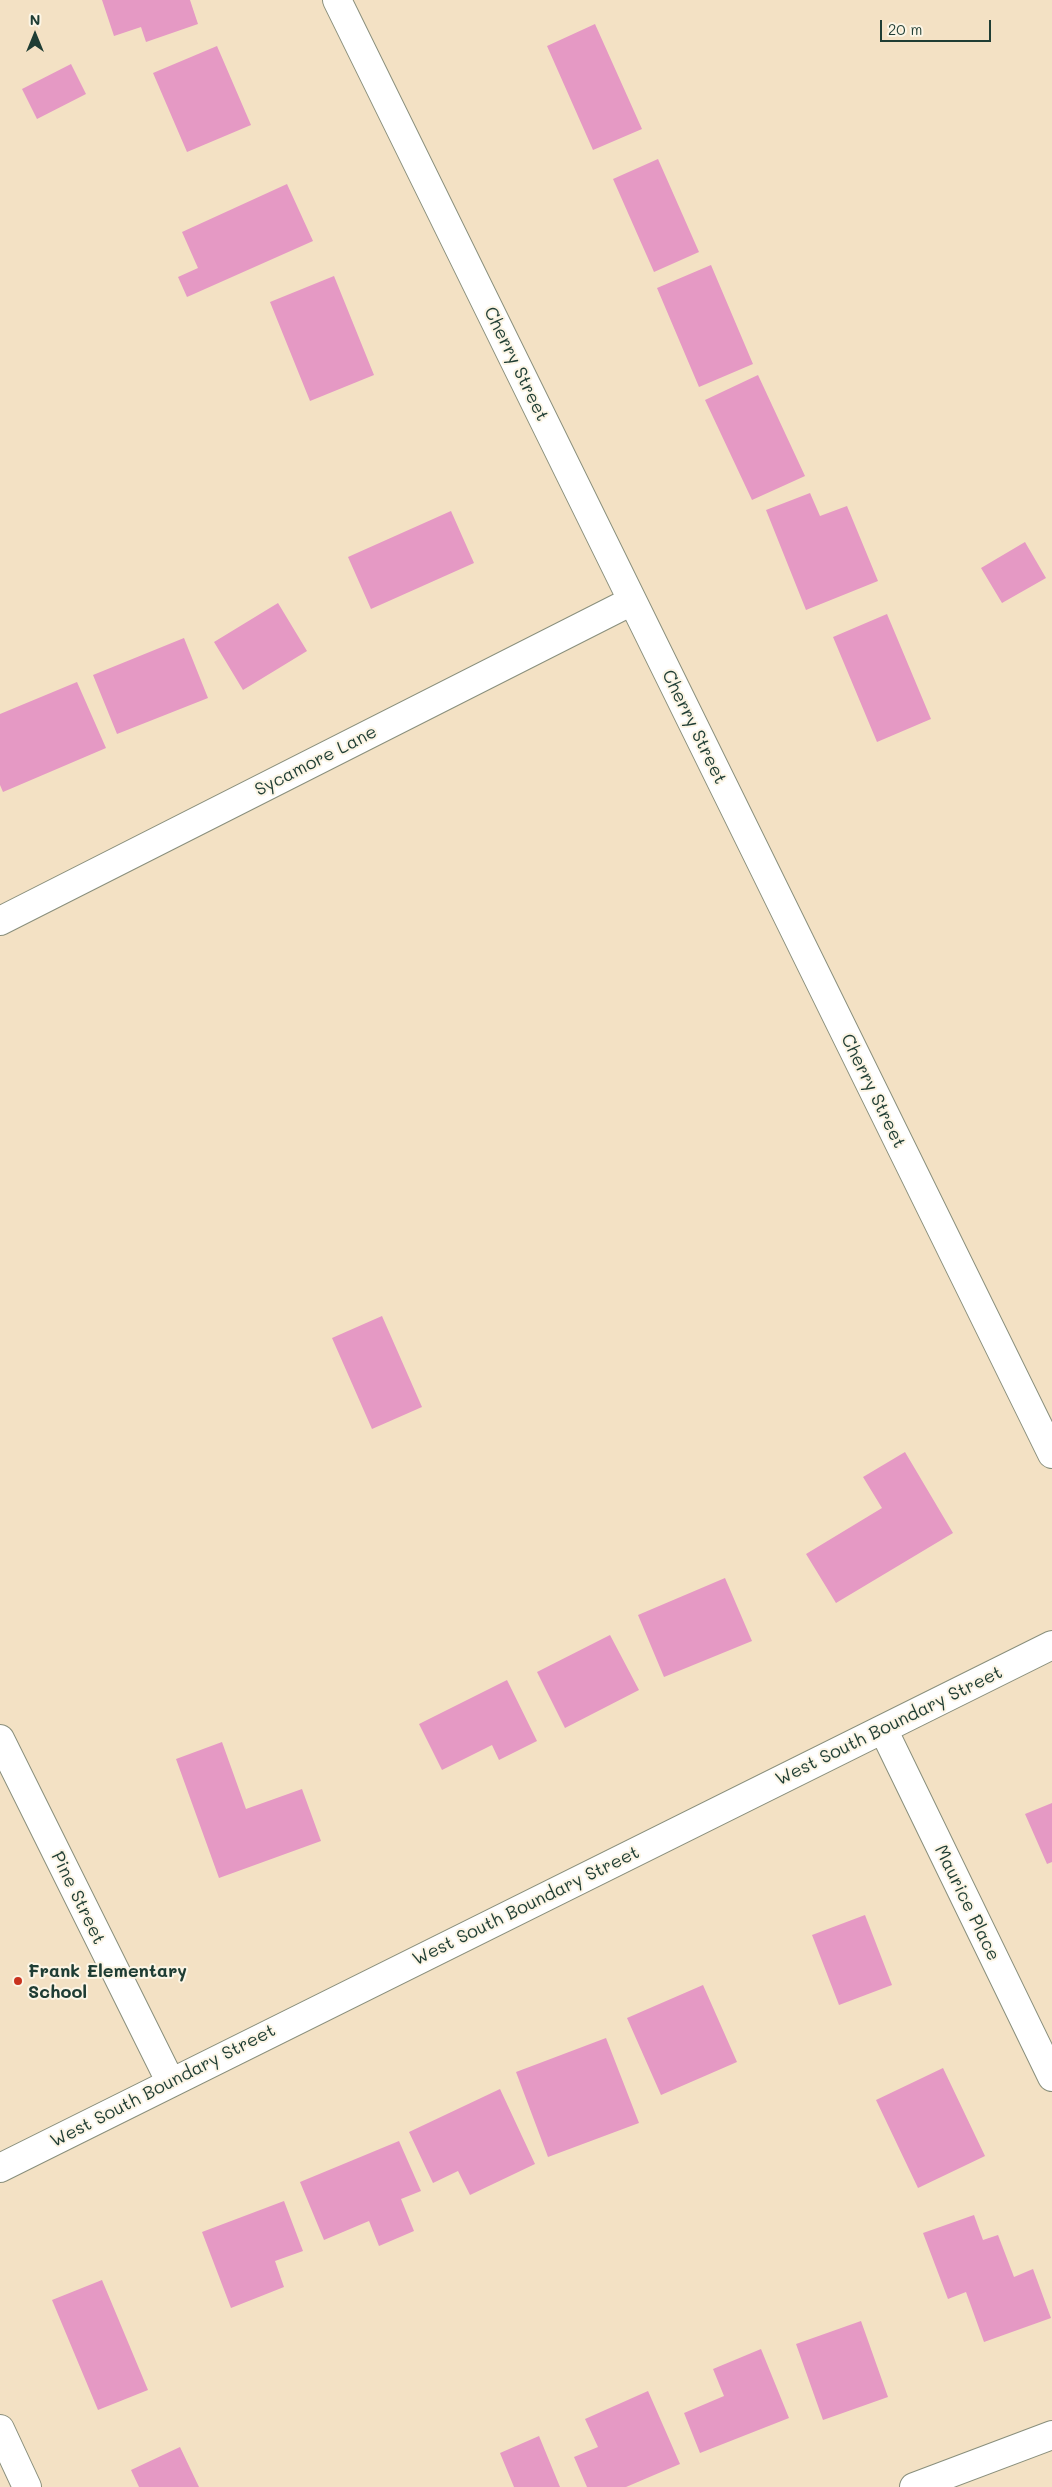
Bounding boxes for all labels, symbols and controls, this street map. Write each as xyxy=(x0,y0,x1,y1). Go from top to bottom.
north arrow xyxy=(10,10,60,60)
text: N xyxy=(30,10,40,29)
scale bar xyxy=(882,10,993,42)
text: 20 m xyxy=(888,19,922,39)
street label: Cherry Street xyxy=(479,303,553,425)
street label: Cherry Street xyxy=(657,666,731,788)
street label: Sycamore Lane xyxy=(251,721,381,801)
street label: Cherry Street xyxy=(836,1030,910,1152)
street label: West South Boundary Street xyxy=(772,1662,1006,1790)
street label: West South Boundary Street xyxy=(409,1842,643,1970)
street label: Maurice Place xyxy=(930,1842,1004,1964)
street label: Pine Street xyxy=(46,1848,110,1948)
place label: Frank Elementary School xyxy=(28,1960,187,2002)
marker: Frank Elementary School xyxy=(12,1975,24,1987)
street label: West South Boundary Street xyxy=(47,2020,279,2152)

